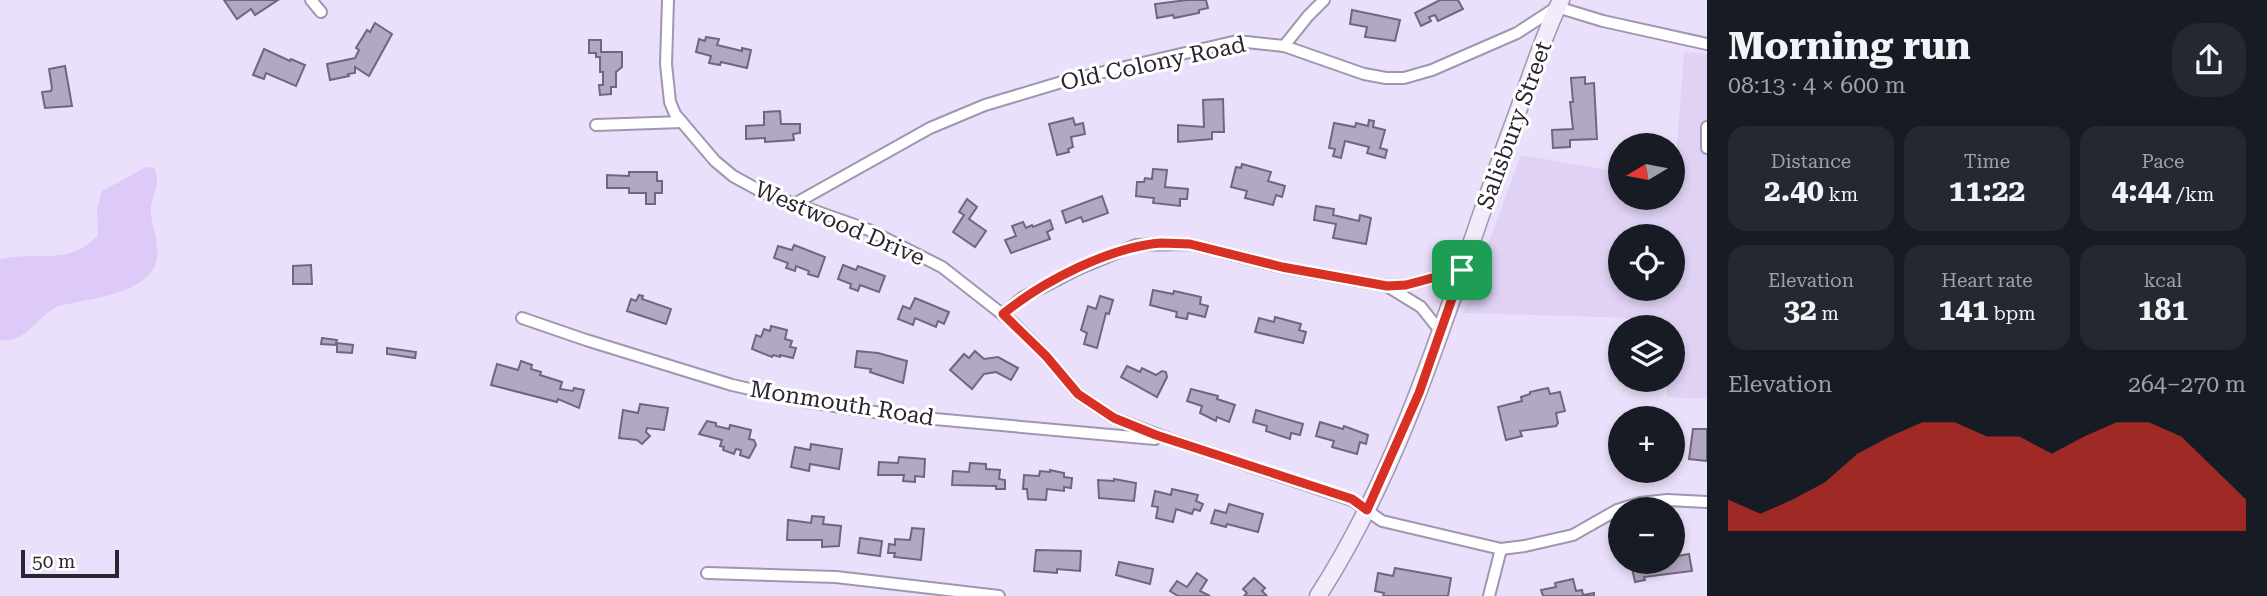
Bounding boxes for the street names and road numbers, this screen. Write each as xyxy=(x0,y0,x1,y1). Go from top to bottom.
street label: Old Colony Road xyxy=(1058,31,1248,96)
street label: Salisbury Street xyxy=(1472,37,1558,213)
street label: Westwood Drive xyxy=(751,175,929,271)
street label: Monmouth Road xyxy=(748,376,936,431)

